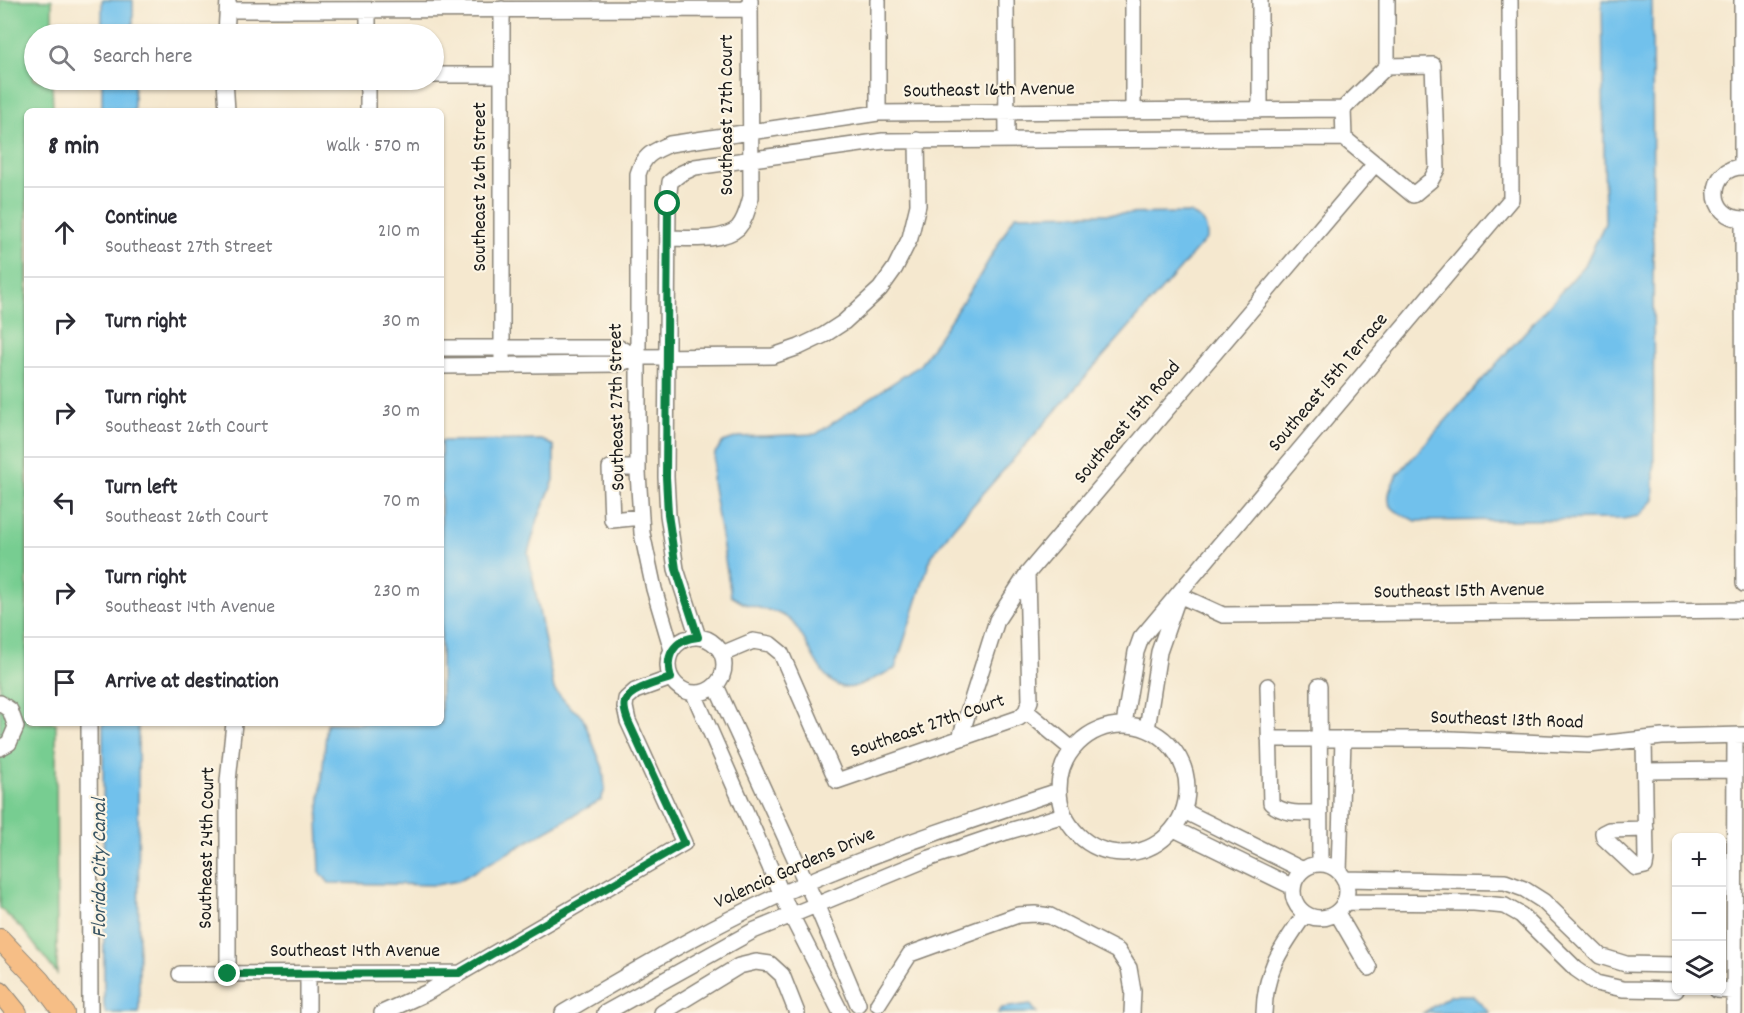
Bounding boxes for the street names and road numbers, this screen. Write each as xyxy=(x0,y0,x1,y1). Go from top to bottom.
street label: Southeast 27th Court xyxy=(714,34,742,196)
street label: Southeast 16th Avenue xyxy=(903,76,1075,106)
street label: Southeast 26th Street xyxy=(467,102,495,272)
street label: Southeast 15th Terrace xyxy=(1262,307,1396,459)
street label: Southeast 27th Street xyxy=(603,323,633,491)
street label: Southeast 15th Road xyxy=(1068,355,1188,491)
street label: Southeast 15th Avenue xyxy=(1373,577,1545,607)
street label: Southeast 27th Court xyxy=(847,688,1009,766)
street label: Southeast 13th Road xyxy=(1430,704,1584,738)
street label: Southeast 24th Court xyxy=(193,767,223,929)
street label: Valencia Gardens Drive xyxy=(710,821,880,917)
street label: Southeast 14th Avenue xyxy=(270,938,440,966)

